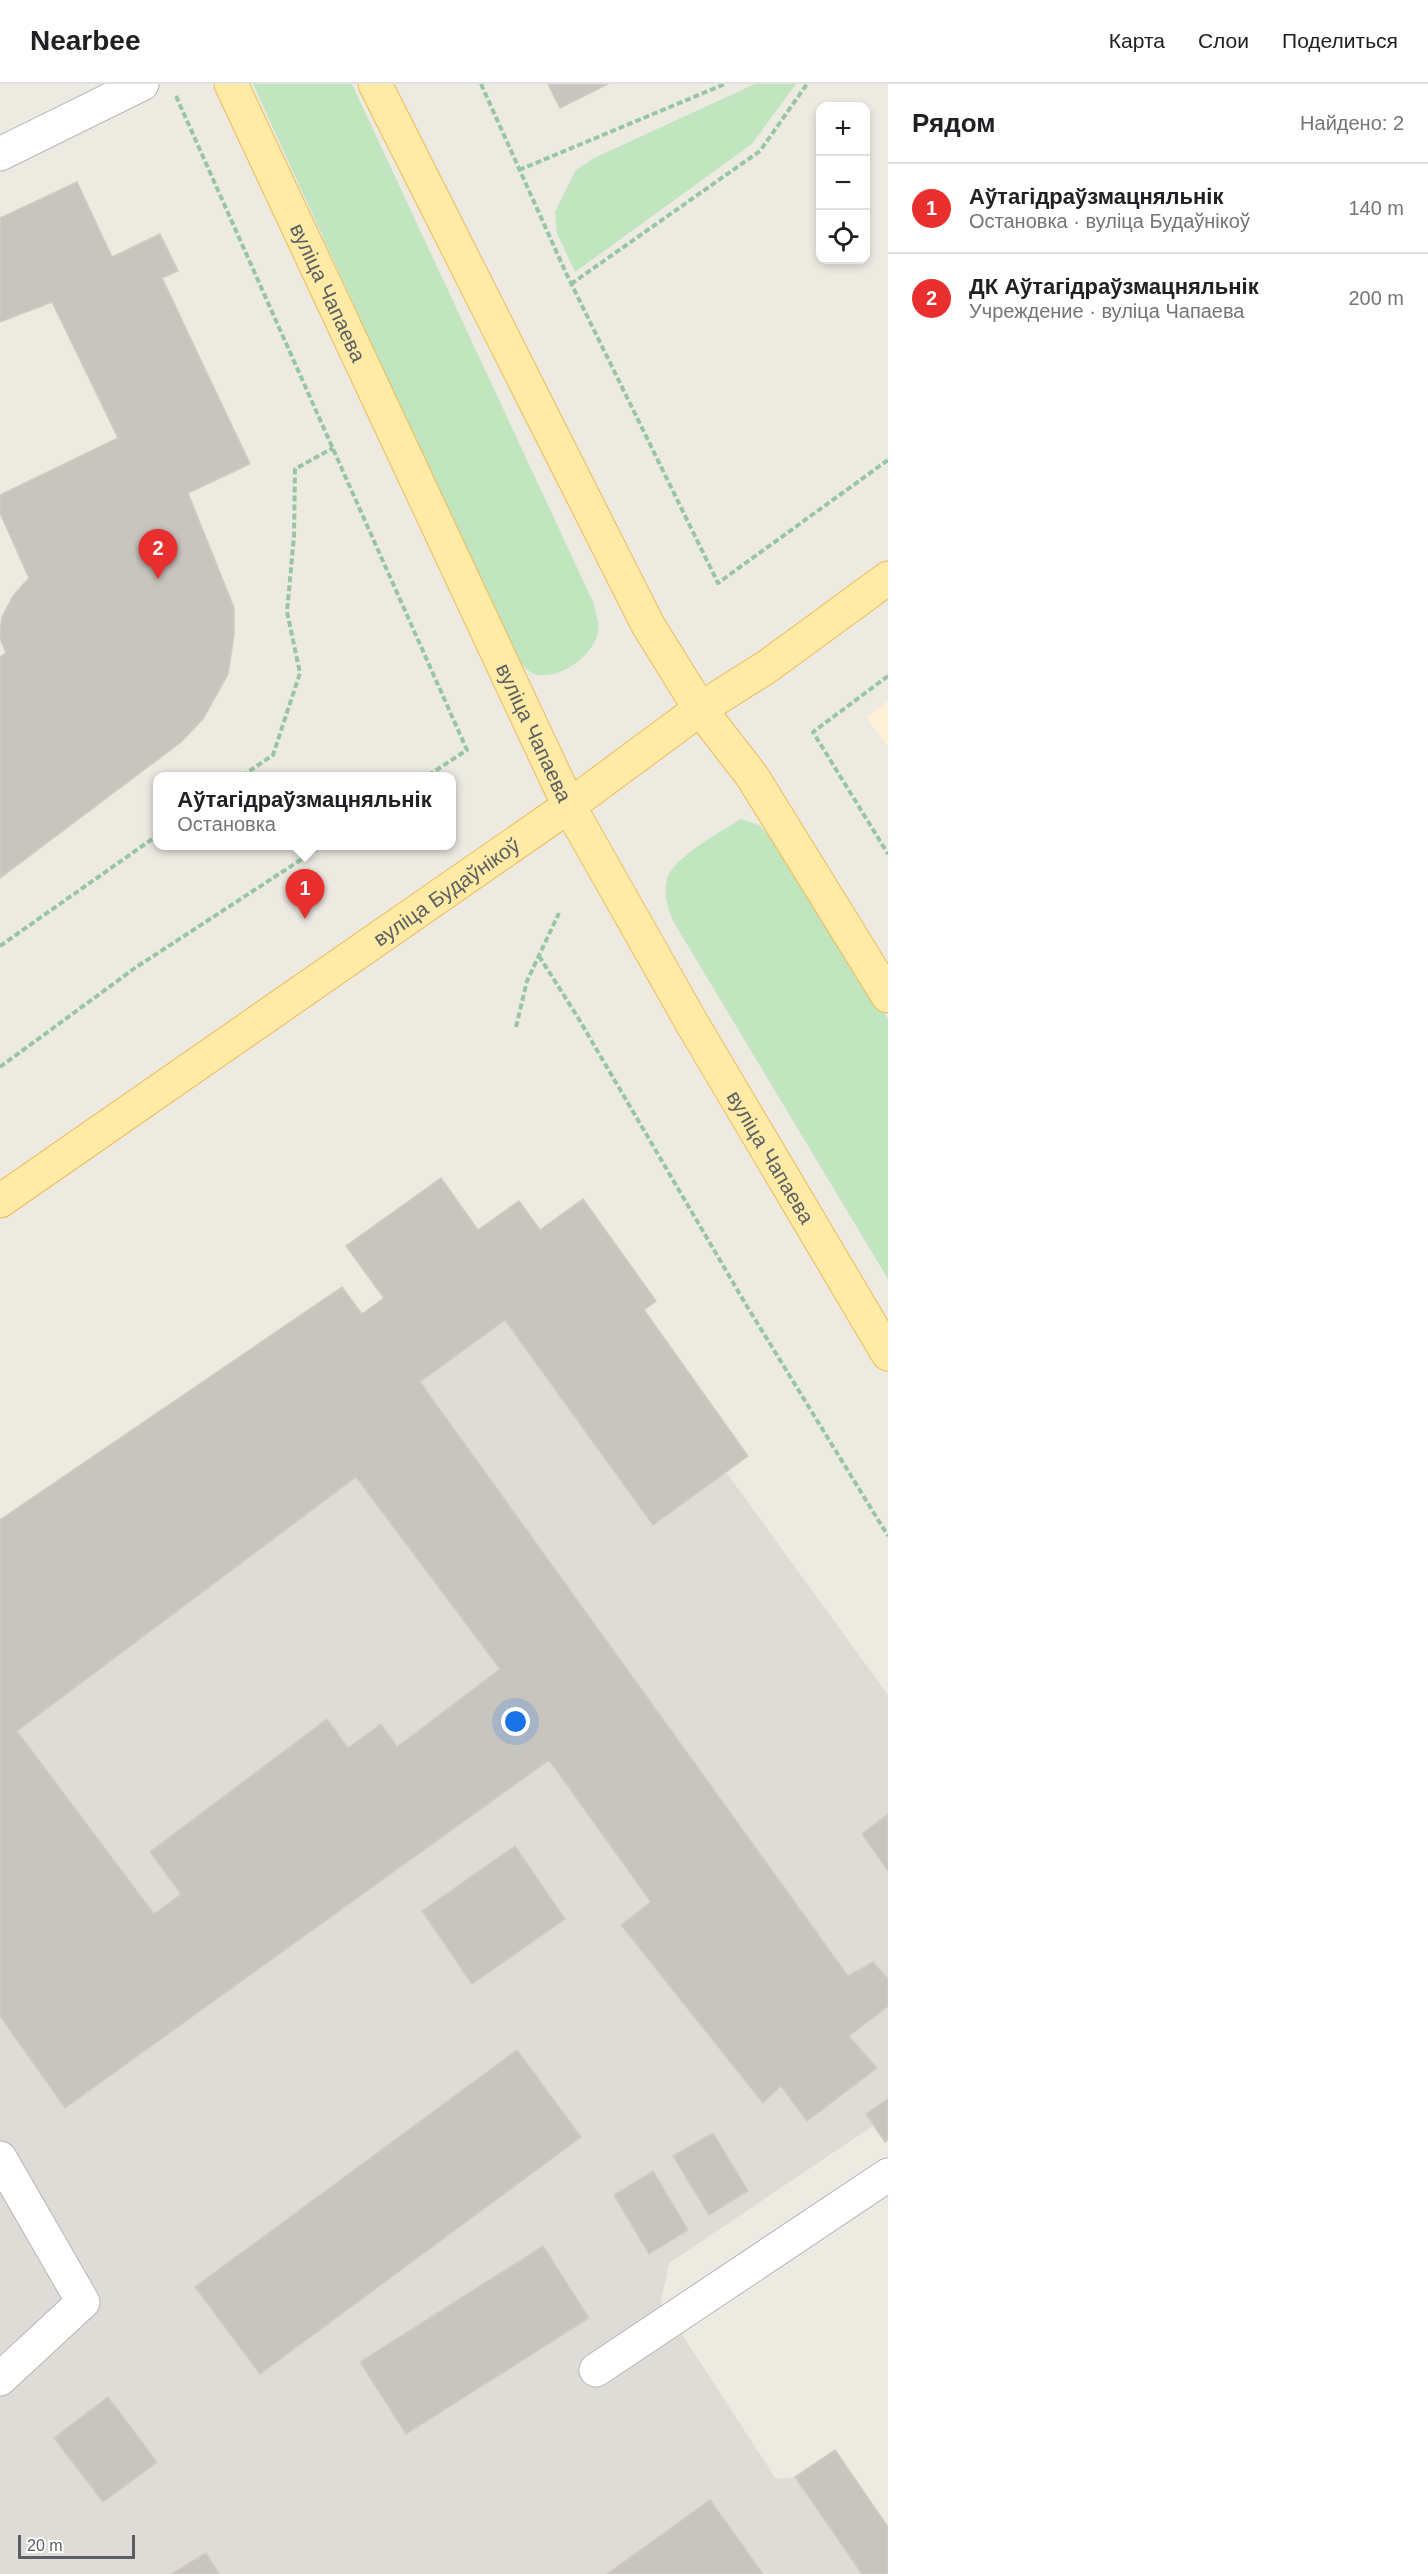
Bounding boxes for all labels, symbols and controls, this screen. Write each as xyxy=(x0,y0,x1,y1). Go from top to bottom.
text: Nearbee xyxy=(30,25,141,56)
text: Карта xyxy=(1109,29,1165,52)
text: Слои xyxy=(1198,29,1249,52)
text: Поделиться xyxy=(1282,29,1398,52)
map controls xyxy=(816,102,870,264)
button: + xyxy=(816,102,870,156)
text: Рядом xyxy=(912,108,995,138)
text: Найдено: 2 xyxy=(1300,112,1404,134)
button: − xyxy=(816,156,870,210)
text: Аўтагідраўзмацняльнік xyxy=(969,184,1223,209)
text: 1 xyxy=(926,197,937,219)
text: 140 m xyxy=(1348,197,1404,219)
button: locate xyxy=(816,210,870,264)
text: Остановка · вуліца Будаўнікоў xyxy=(969,210,1250,232)
street label: вуліца Чапаева xyxy=(286,219,371,366)
text: ДК Аўтагідраўзмацняльнік xyxy=(969,274,1259,299)
text: 2 xyxy=(926,287,937,309)
text: 200 m xyxy=(1348,287,1404,309)
text: Учреждение · вуліца Чапаева xyxy=(969,300,1244,322)
pin: 2 xyxy=(138,530,178,579)
street label: вуліца Чапаева xyxy=(492,660,577,806)
popup xyxy=(153,772,456,850)
text: Аўтагідраўзмацняльнік xyxy=(177,787,432,812)
text: Остановка xyxy=(177,813,276,835)
street label: вуліца Будаўнікоў xyxy=(369,832,524,950)
pin: 1 xyxy=(286,870,324,919)
street label: вуліца Чапаева xyxy=(723,1086,819,1228)
your location xyxy=(501,1707,530,1736)
scale bar xyxy=(18,2532,135,2560)
text: 20 m xyxy=(27,2537,63,2554)

